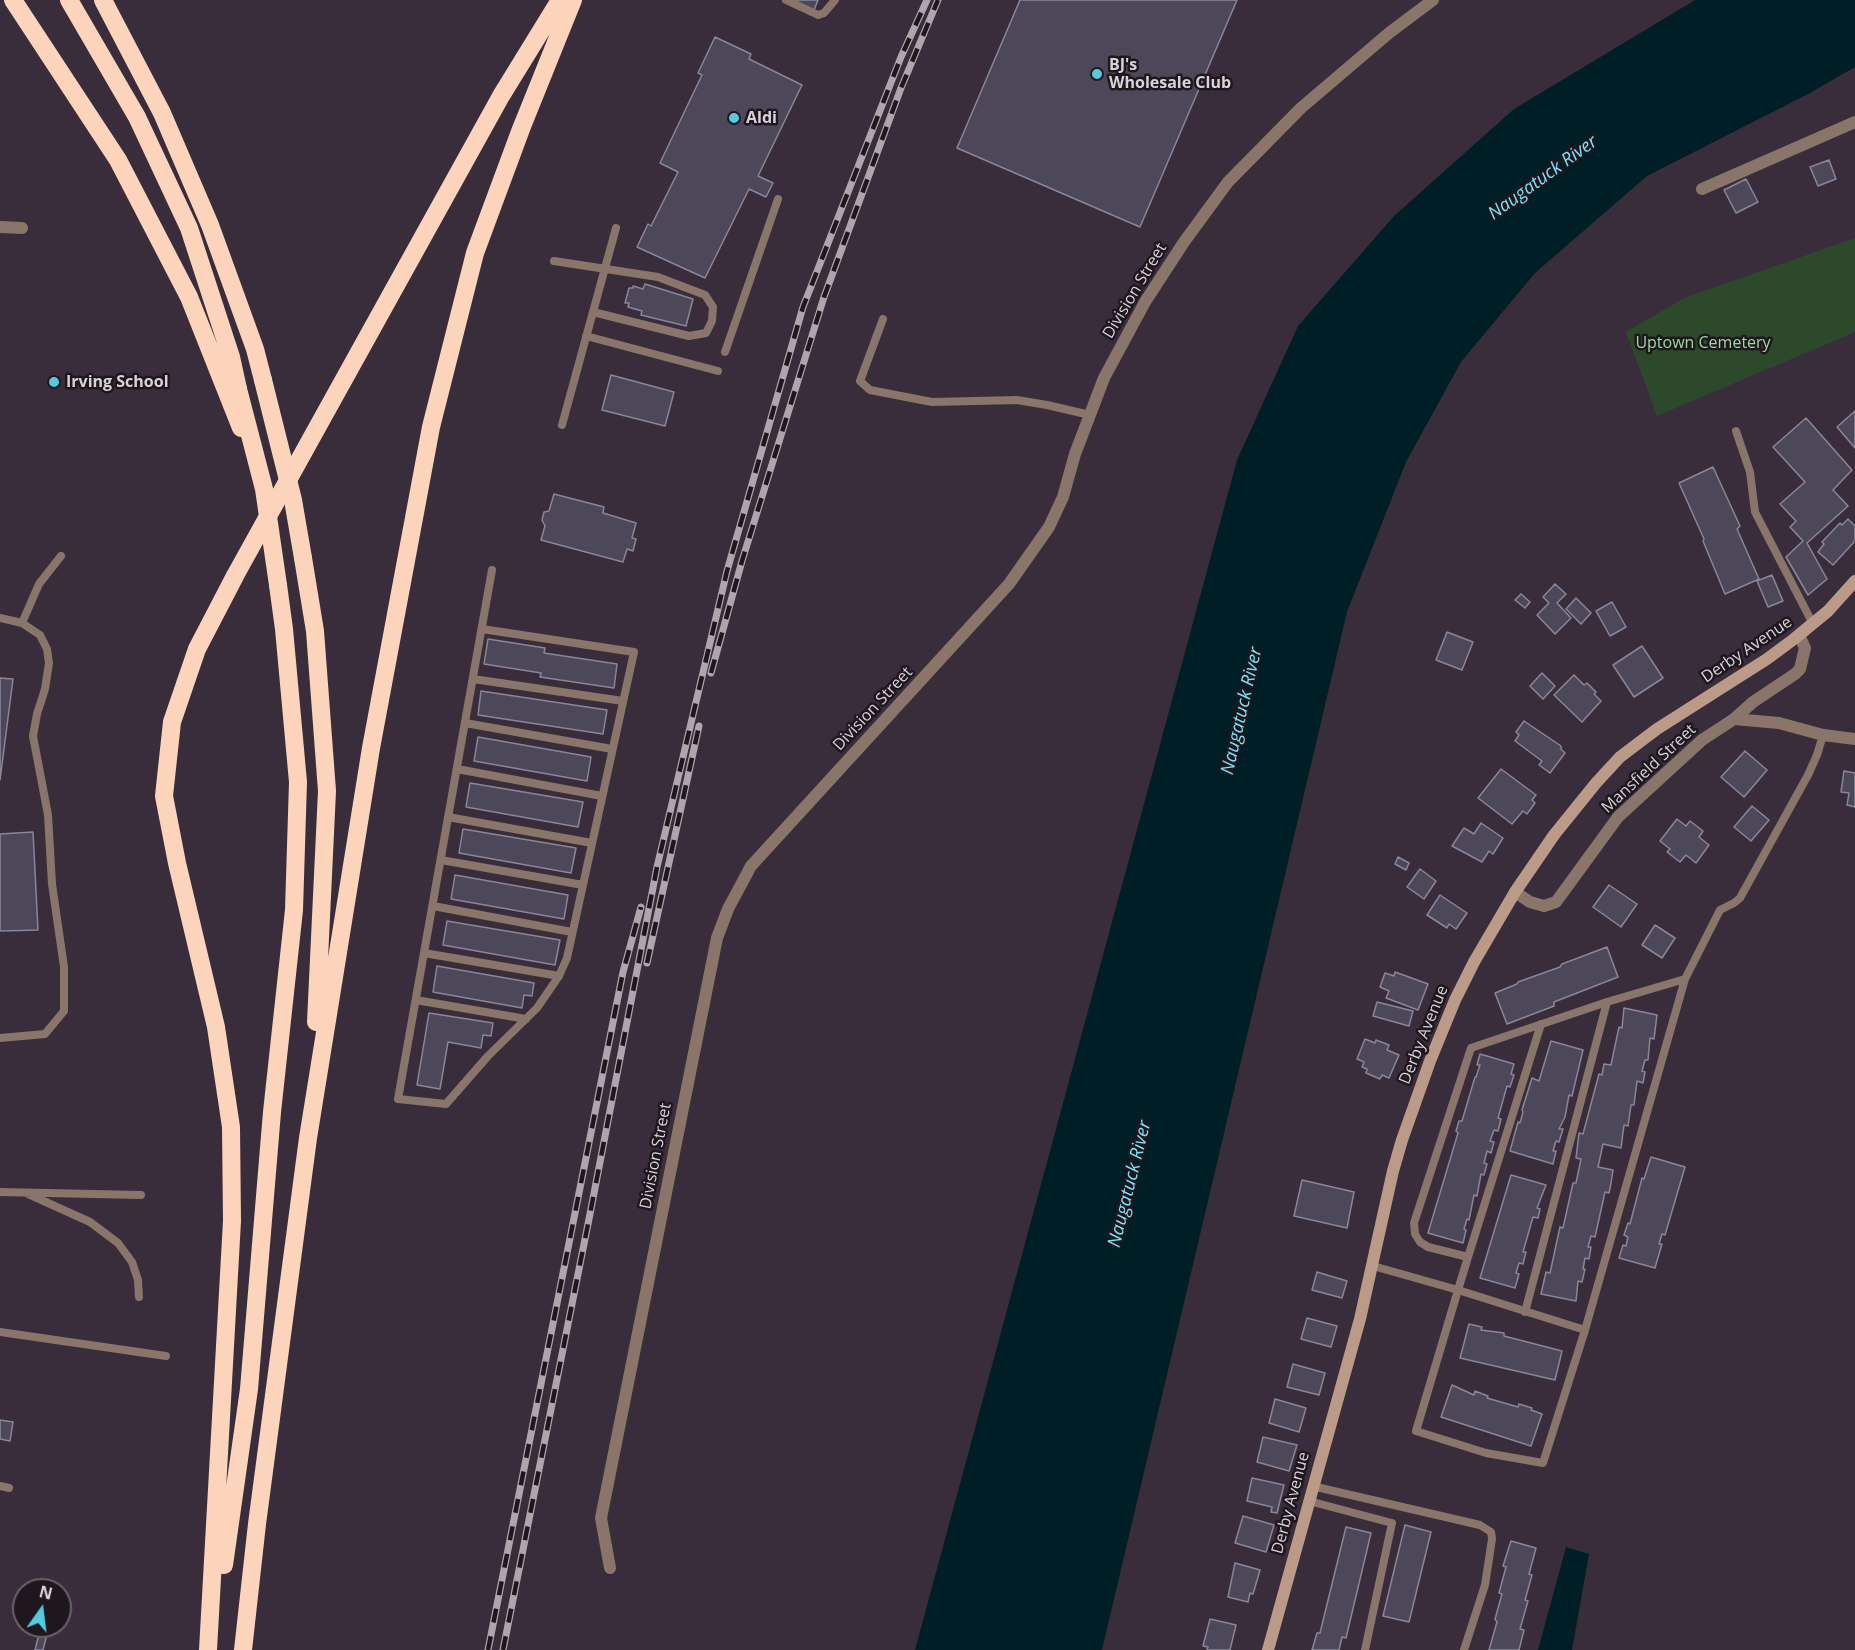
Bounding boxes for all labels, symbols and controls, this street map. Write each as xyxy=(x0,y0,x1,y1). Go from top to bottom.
place label: BJ's Wholesale Club xyxy=(1109,55,1231,93)
marker: BJ's Wholesale Club xyxy=(1090,67,1104,81)
place label: Aldi xyxy=(746,108,777,128)
marker: Aldi xyxy=(727,111,741,125)
water label: Naugatuck River xyxy=(1484,131,1602,225)
street label: Division Street xyxy=(1099,240,1171,342)
park label: Uptown Cemetery xyxy=(1635,333,1771,353)
place label: Irving School xyxy=(66,372,169,392)
marker: Irving School xyxy=(47,375,61,389)
street label: Derby Avenue xyxy=(1698,613,1796,687)
water label: Naugatuck River xyxy=(1217,645,1267,777)
street label: Division Street xyxy=(829,663,917,755)
street label: Mansfield Street xyxy=(1598,720,1700,818)
street label: Derby Avenue xyxy=(1395,983,1453,1087)
street label: Division Street xyxy=(636,1101,676,1211)
water label: Naugatuck River xyxy=(1104,1118,1156,1250)
street label: Derby Avenue xyxy=(1268,1450,1314,1556)
north arrow xyxy=(12,1578,72,1638)
text: N xyxy=(37,1580,55,1605)

